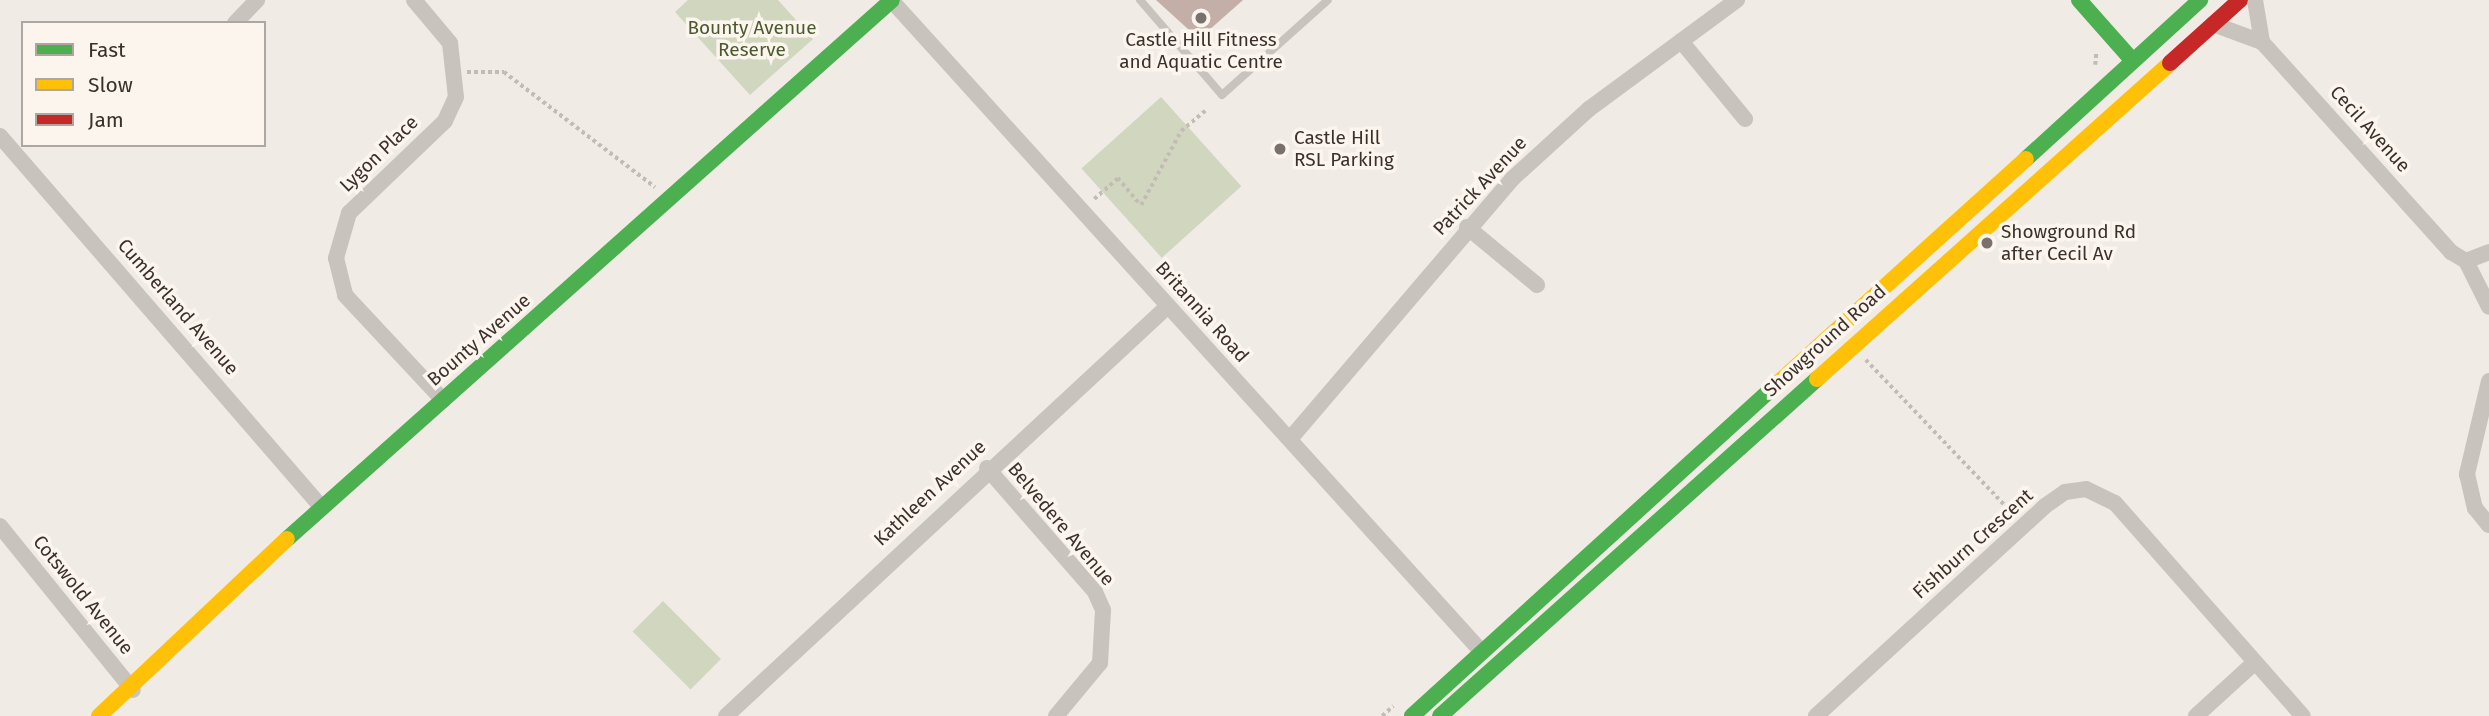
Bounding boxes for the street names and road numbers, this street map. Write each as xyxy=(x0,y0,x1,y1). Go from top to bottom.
street label: Cecil Avenue xyxy=(2325,81,2415,177)
street label: Lygon Place xyxy=(335,111,423,197)
street label: Patrick Avenue xyxy=(1428,132,1532,240)
street label: Cumberland Avenue xyxy=(113,234,243,380)
street label: Britannia Road xyxy=(1151,257,1253,367)
street label: Showground Road xyxy=(1759,280,1891,402)
street label: Bounty Avenue xyxy=(423,289,535,391)
street label: Kathleen Avenue xyxy=(869,435,991,551)
street label: Belvedere Avenue xyxy=(1003,458,1119,590)
street label: Fishburn Crescent xyxy=(1908,484,2038,604)
street label: Cotswold Avenue xyxy=(28,531,138,659)

